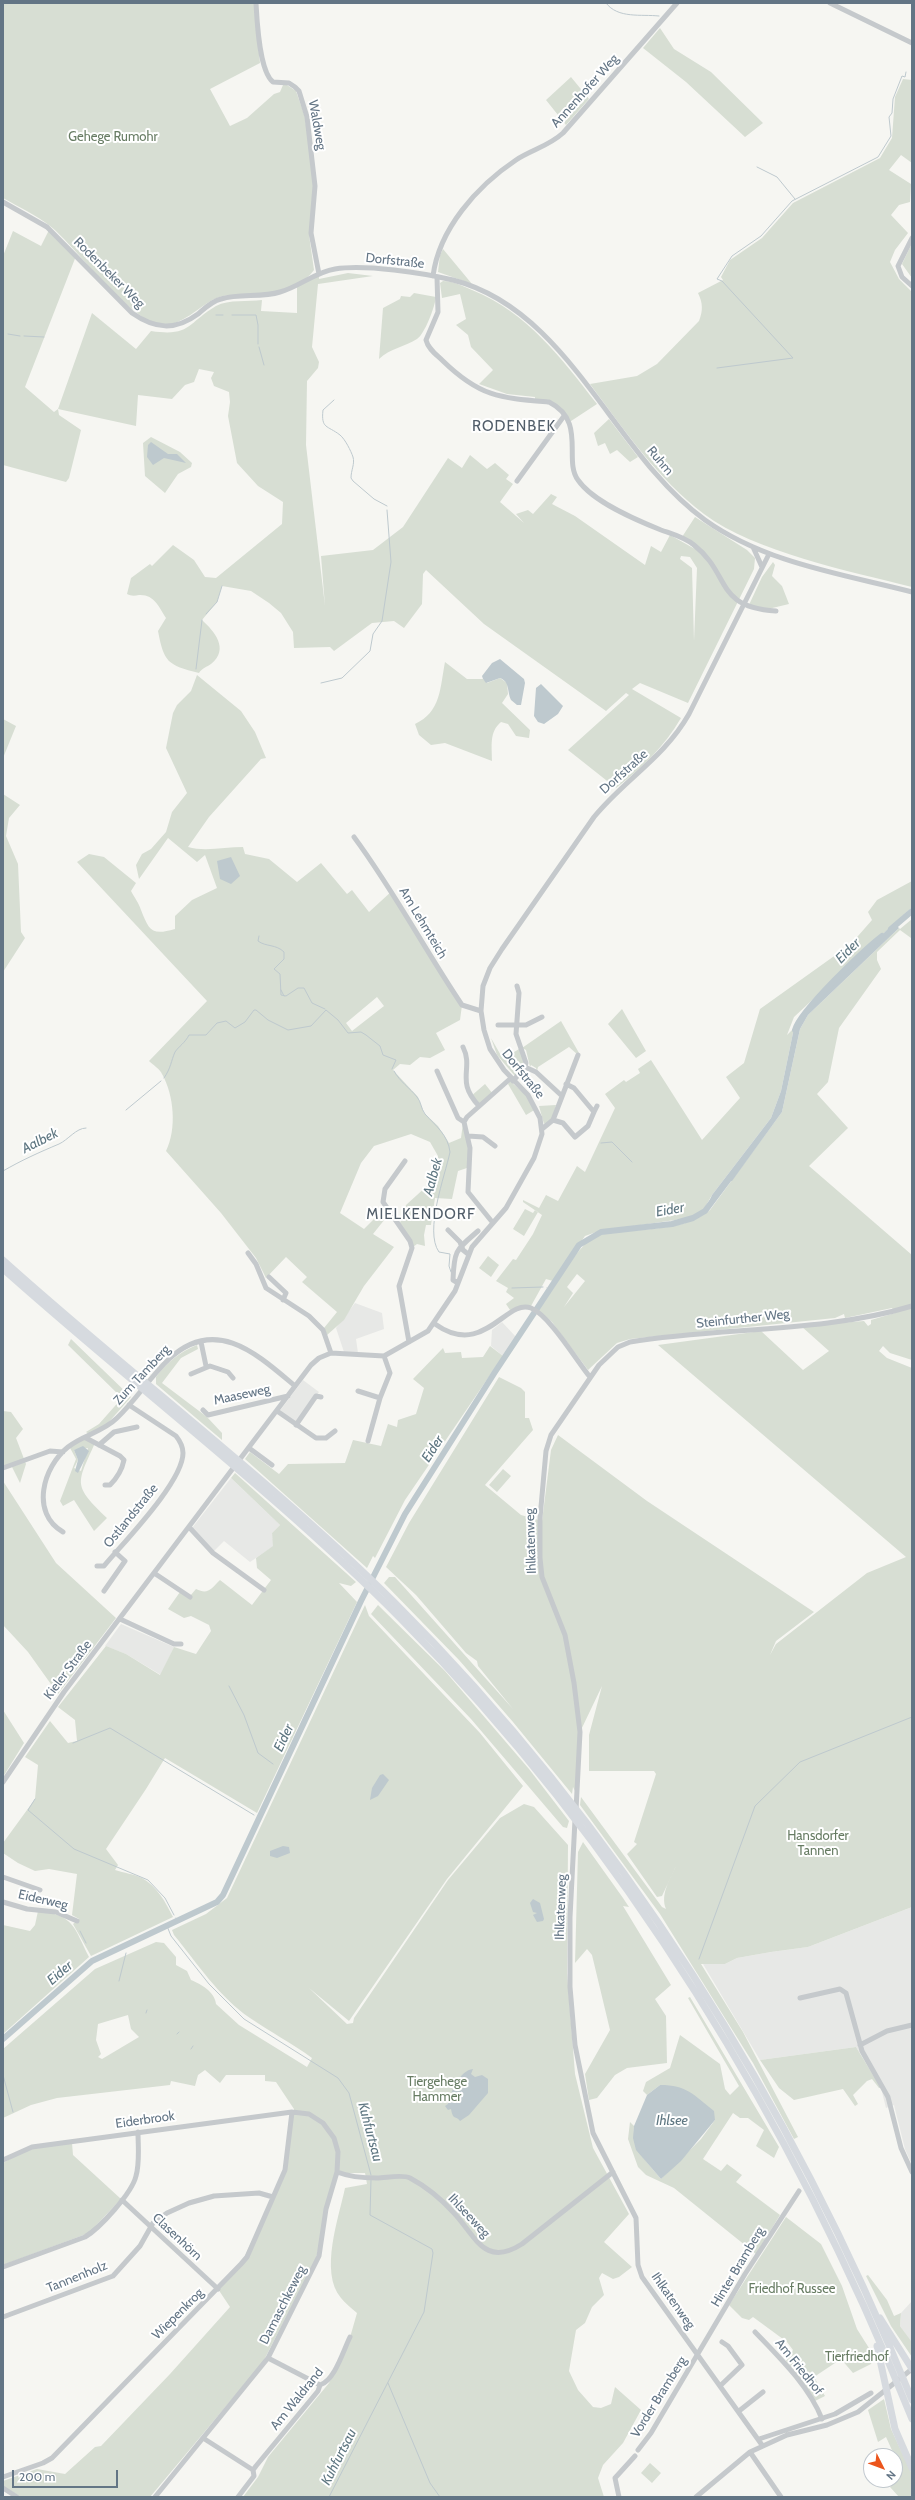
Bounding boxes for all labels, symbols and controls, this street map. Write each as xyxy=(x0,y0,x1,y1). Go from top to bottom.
street label: Annenhofer Weg xyxy=(548,51,622,131)
street label: Waldweg xyxy=(305,99,329,151)
park label: Gehege Rumohr xyxy=(68,129,158,145)
street label: Rodenbeker Weg xyxy=(70,234,148,312)
street label: Dorfstraße xyxy=(365,250,425,272)
district label: RODENBEK xyxy=(472,418,556,436)
street label: Ruhm xyxy=(643,443,677,479)
street label: Dorfstraße xyxy=(597,746,651,798)
street label: Am Lehmteich xyxy=(396,885,450,961)
water label: Eider xyxy=(832,935,864,967)
street label: Dorfstraße xyxy=(498,1046,548,1102)
water label: Aalbek xyxy=(19,1125,61,1157)
water label: Aalbek xyxy=(420,1156,446,1198)
water label: Eider xyxy=(655,1199,685,1221)
district label: MIELKENDORF xyxy=(366,1206,476,1224)
street label: Steinfurther Weg xyxy=(696,1306,790,1332)
street label: Zum Tamberg xyxy=(110,1342,174,1408)
street label: Maaseweg xyxy=(212,1381,272,1409)
water label: Eider xyxy=(418,1433,448,1465)
street label: Ostlandstraße xyxy=(101,1481,161,1551)
street label: Ihlkatenweg xyxy=(522,1508,540,1574)
street label: Kieler Straße xyxy=(41,1637,95,1703)
water label: Eider xyxy=(270,1722,298,1754)
park label: Hansdorfer Tannen xyxy=(787,1828,849,1859)
street label: Ihlkatenweg xyxy=(552,1874,570,1940)
street label: Eiderweg xyxy=(17,1887,69,1913)
water label: Eider xyxy=(44,1957,76,1989)
park label: Tiergehege Hammer xyxy=(407,2074,467,2105)
water label: Kuhfurtsau xyxy=(354,2100,386,2164)
street label: Eiderbrook xyxy=(114,2108,176,2132)
water label: Ihlsee xyxy=(656,2113,688,2129)
street label: Ihlseeweg xyxy=(445,2191,493,2241)
street label: Clasenhörn xyxy=(149,2210,205,2264)
street label: Hinter Bramberg xyxy=(708,2224,768,2310)
street label: Tannenholz xyxy=(44,2258,110,2296)
street label: Damaschkeweg xyxy=(256,2263,310,2347)
street label: Ihlkatenweg xyxy=(648,2270,698,2332)
park label: Friedhof Russee xyxy=(749,2281,835,2297)
street label: Wiepenkrog xyxy=(149,2285,207,2343)
street label: Am Friedhof xyxy=(772,2336,826,2398)
park label: Tierfriedhof xyxy=(825,2349,889,2365)
street label: Vorder Bramberg xyxy=(628,2353,690,2441)
street label: Am Waldrand xyxy=(267,2365,327,2433)
water label: Kuhfurtsau xyxy=(318,2426,360,2488)
north arrow xyxy=(863,2448,903,2488)
scale bar xyxy=(14,2462,120,2488)
text: N xyxy=(883,2468,899,2483)
text: 200 m xyxy=(19,2469,55,2484)

